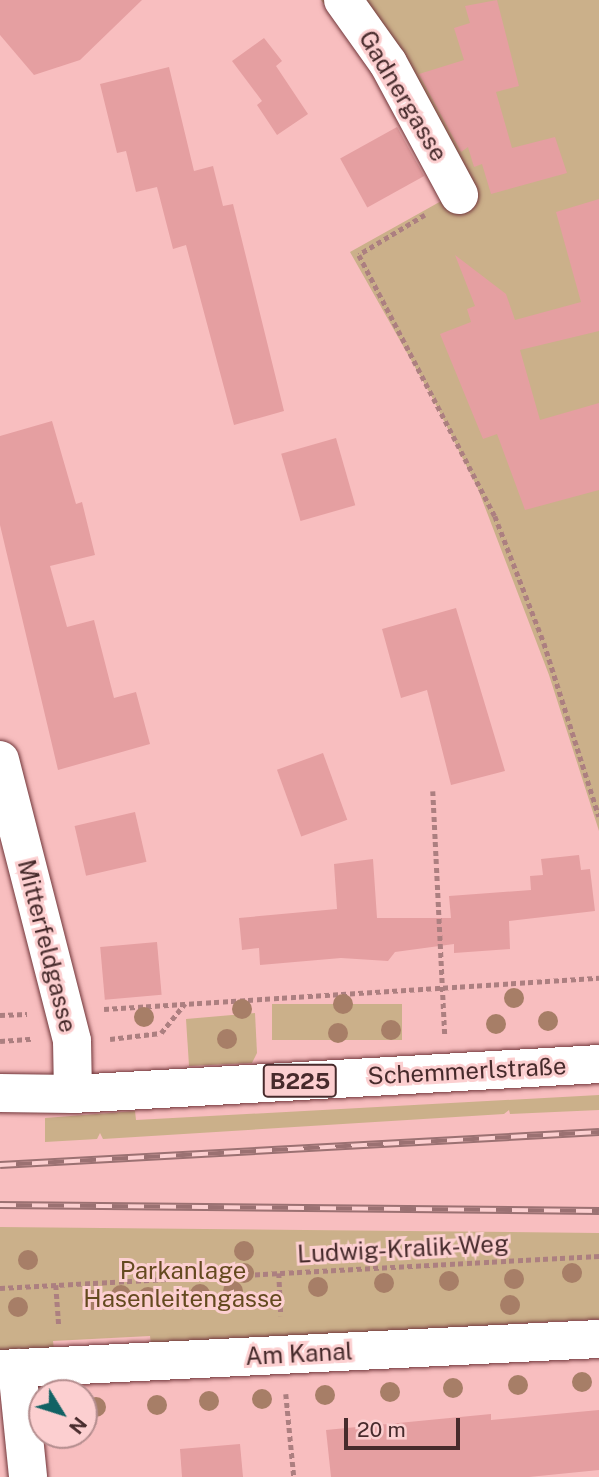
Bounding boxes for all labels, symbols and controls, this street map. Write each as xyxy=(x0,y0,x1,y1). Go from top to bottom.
street label: Gadnergasse xyxy=(353,25,453,167)
street label: Mitterfeldgasse xyxy=(12,857,82,1035)
street label: Schemmerlstraße xyxy=(367,1051,567,1091)
road number: B225 xyxy=(262,1062,338,1100)
street label: Ludwig-Kralik-Weg xyxy=(296,1229,510,1269)
park label: Parkanlage Hasenleitengasse xyxy=(83,1257,283,1313)
street label: Am Kanal xyxy=(245,1337,353,1371)
north arrow xyxy=(28,1379,98,1449)
scale bar xyxy=(347,1404,462,1448)
text: N xyxy=(65,1413,91,1438)
text: 20 m xyxy=(357,1417,406,1442)

